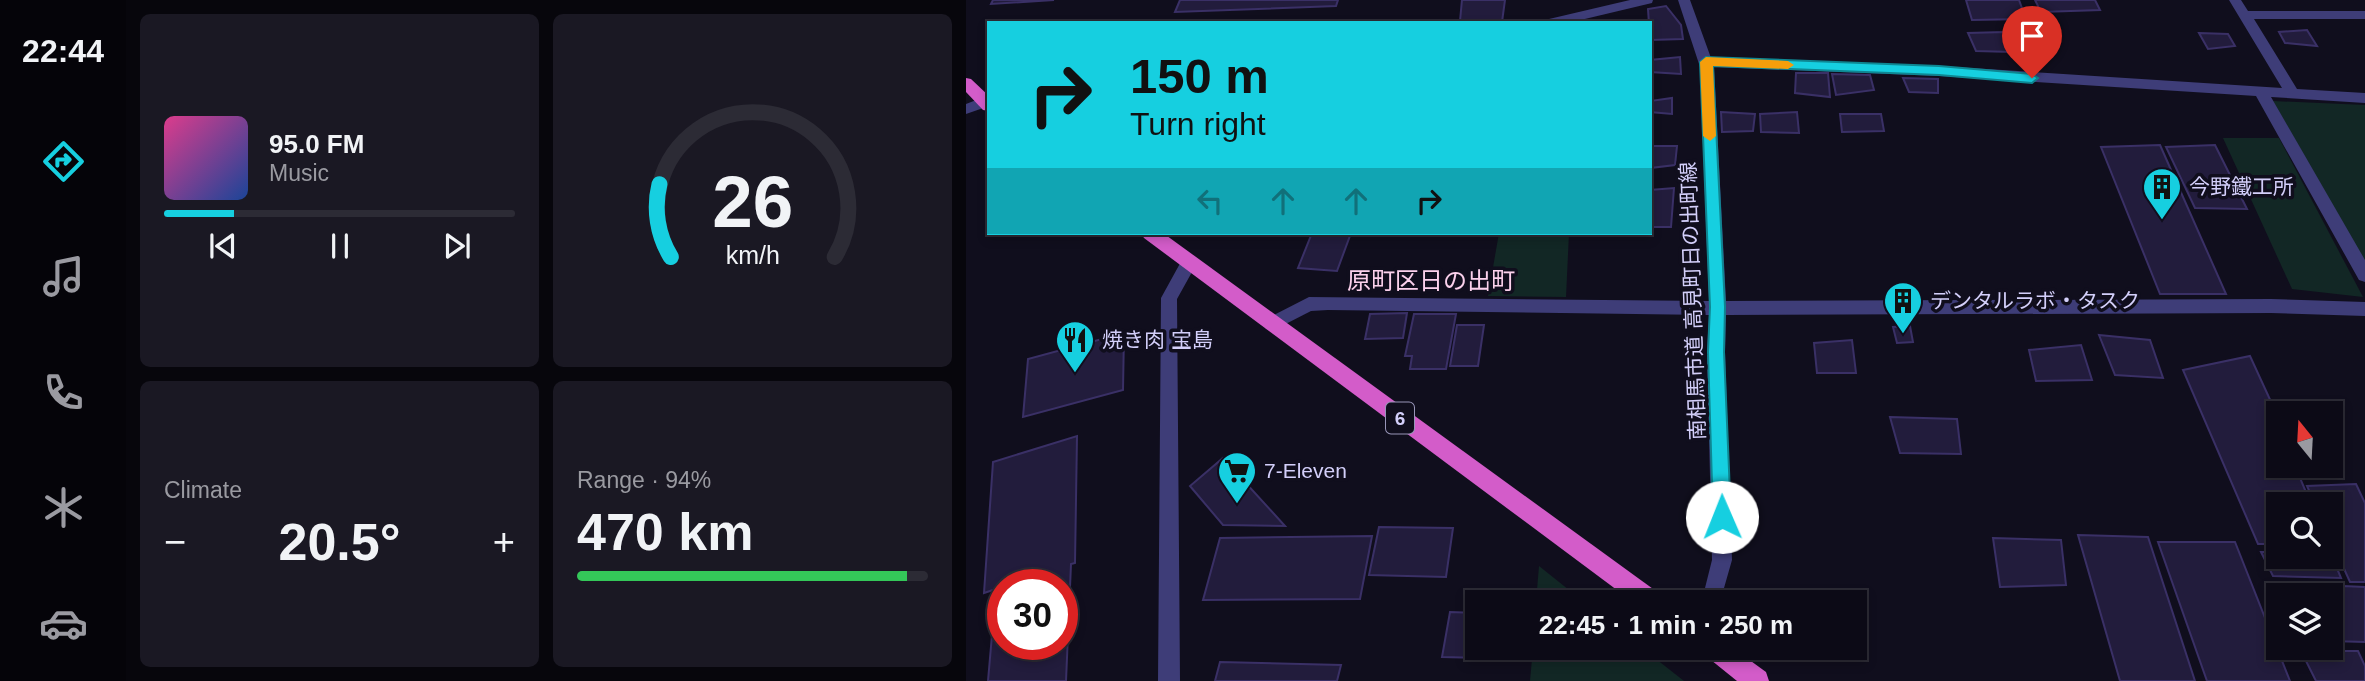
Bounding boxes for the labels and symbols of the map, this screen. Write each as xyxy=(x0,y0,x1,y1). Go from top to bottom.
pin xyxy=(2002,6,2062,78)
street label: 南相馬市道 高見町日の出町線 xyxy=(1676,161,1709,441)
building icon: 今野鐵工所 xyxy=(2141,166,2183,221)
place label: 今野鐵工所 xyxy=(2189,175,2294,198)
district label: 原町区日の出町 xyxy=(1347,267,1515,294)
building icon: デンタルラボ・タスク xyxy=(1882,280,1924,335)
place label: デンタルラボ・タスク xyxy=(1930,289,2140,312)
restaurant icon: 焼き肉 宝島 xyxy=(1054,319,1096,374)
place label: 焼き肉 宝島 xyxy=(1102,328,1213,351)
north arrow xyxy=(2266,401,2343,478)
road number: 6 xyxy=(1386,402,1414,434)
supermarket icon: 7-Eleven xyxy=(1216,450,1258,505)
place label: 7-Eleven xyxy=(1264,459,1347,482)
position arrow xyxy=(1685,480,1759,554)
speed limit sign: 30 xyxy=(987,569,1078,660)

